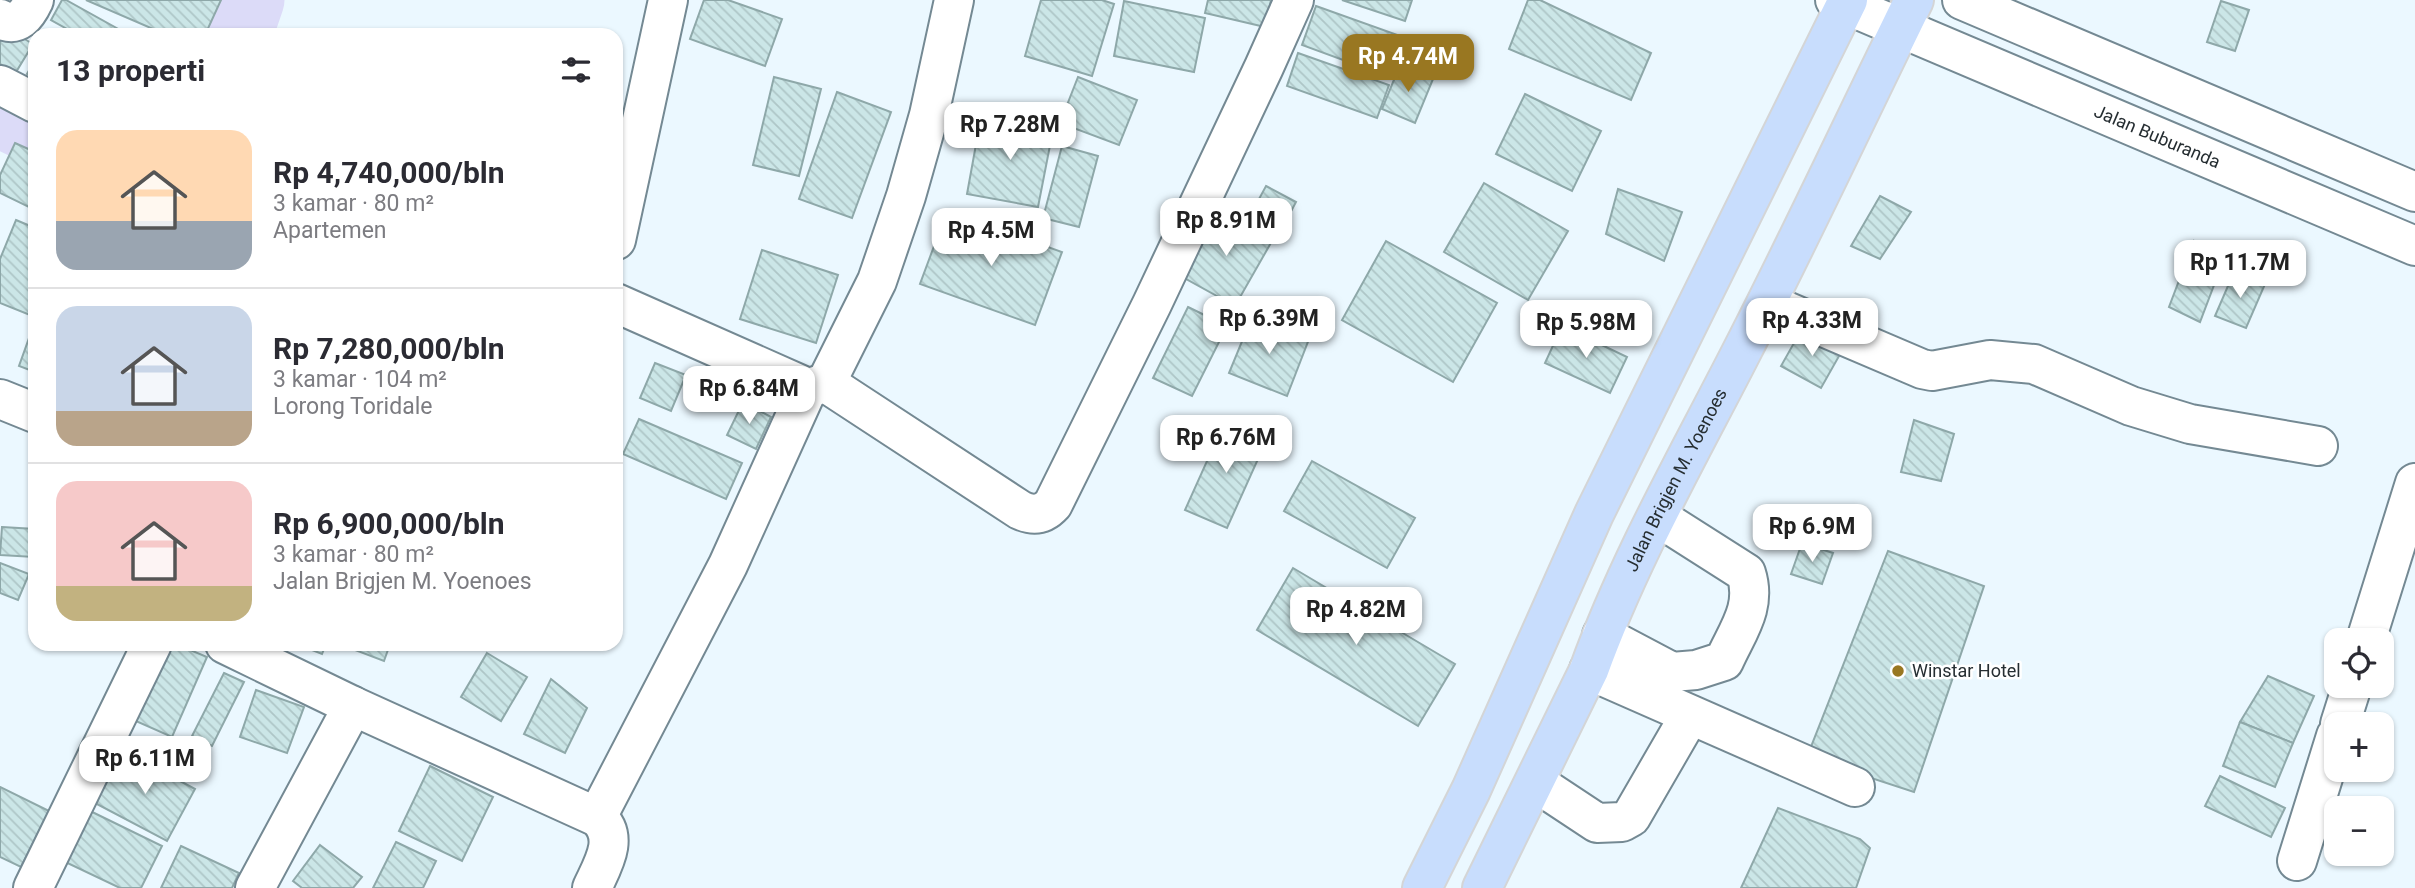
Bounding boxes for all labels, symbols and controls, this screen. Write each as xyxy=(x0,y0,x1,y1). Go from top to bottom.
pin: Rp 4.74M xyxy=(1336,34,1480,94)
text: Rp 4.74M xyxy=(1358,43,1458,70)
icon: filters xyxy=(557,51,595,89)
text: 13 properti xyxy=(56,53,205,88)
street label: Jalan Buburanda xyxy=(2091,100,2224,172)
pin: Rp 7.28M xyxy=(938,102,1082,162)
text: Rp 7.28M xyxy=(960,111,1060,138)
text: Rp 4,740,000/bln xyxy=(273,155,505,190)
icon: home xyxy=(112,158,196,242)
text: 3 kamar · 80 m² xyxy=(273,190,434,217)
pin: Rp 8.91M xyxy=(1154,198,1298,258)
text: Rp 8.91M xyxy=(1176,207,1276,234)
pin: Rp 4.5M xyxy=(926,208,1056,268)
text: Apartemen xyxy=(273,217,387,244)
text: Rp 4.5M xyxy=(948,217,1034,244)
pin: Rp 11.7M xyxy=(2168,240,2312,300)
text: Rp 11.7M xyxy=(2190,249,2290,276)
pin: Rp 6.39M xyxy=(1197,296,1341,356)
pin: Rp 4.33M xyxy=(1740,298,1884,358)
pin: Rp 5.98M xyxy=(1514,300,1658,360)
text: Rp 6.39M xyxy=(1219,305,1319,332)
text: Rp 4.33M xyxy=(1762,307,1862,334)
text: Rp 5.98M xyxy=(1536,309,1636,336)
text: Rp 7,280,000/bln xyxy=(273,331,505,366)
icon: home xyxy=(112,334,196,418)
text: 3 kamar · 104 m² xyxy=(273,366,447,393)
pin: Rp 6.84M xyxy=(677,366,821,426)
text: Rp 6.84M xyxy=(699,375,799,402)
street label: Jalan Brigjen M. Yoenoes xyxy=(1620,385,1731,575)
text: Lorong Toridale xyxy=(273,393,432,420)
pin: Rp 6.76M xyxy=(1154,416,1298,475)
text: Rp 6.76M xyxy=(1176,424,1276,451)
pin: Rp 6.9M xyxy=(1747,504,1877,564)
text: Rp 6,900,000/bln xyxy=(273,506,505,541)
icon: home xyxy=(112,509,196,593)
text: Rp 6.9M xyxy=(1769,513,1855,540)
text: 3 kamar · 80 m² xyxy=(273,541,434,568)
text: Jalan Brigjen M. Yoenoes xyxy=(273,568,532,595)
pin: Rp 4.82M xyxy=(1284,588,1428,647)
text: Rp 4.82M xyxy=(1306,596,1406,623)
map controls xyxy=(2324,628,2394,866)
button: locate xyxy=(2324,628,2394,698)
place label: Winstar Hotel xyxy=(1912,660,2021,681)
marker: Winstar Hotel xyxy=(1890,663,1906,679)
button: + xyxy=(2324,712,2394,782)
pin: Rp 6.11M xyxy=(73,736,217,796)
text: Rp 6.11M xyxy=(95,745,195,772)
button: − xyxy=(2324,796,2394,866)

